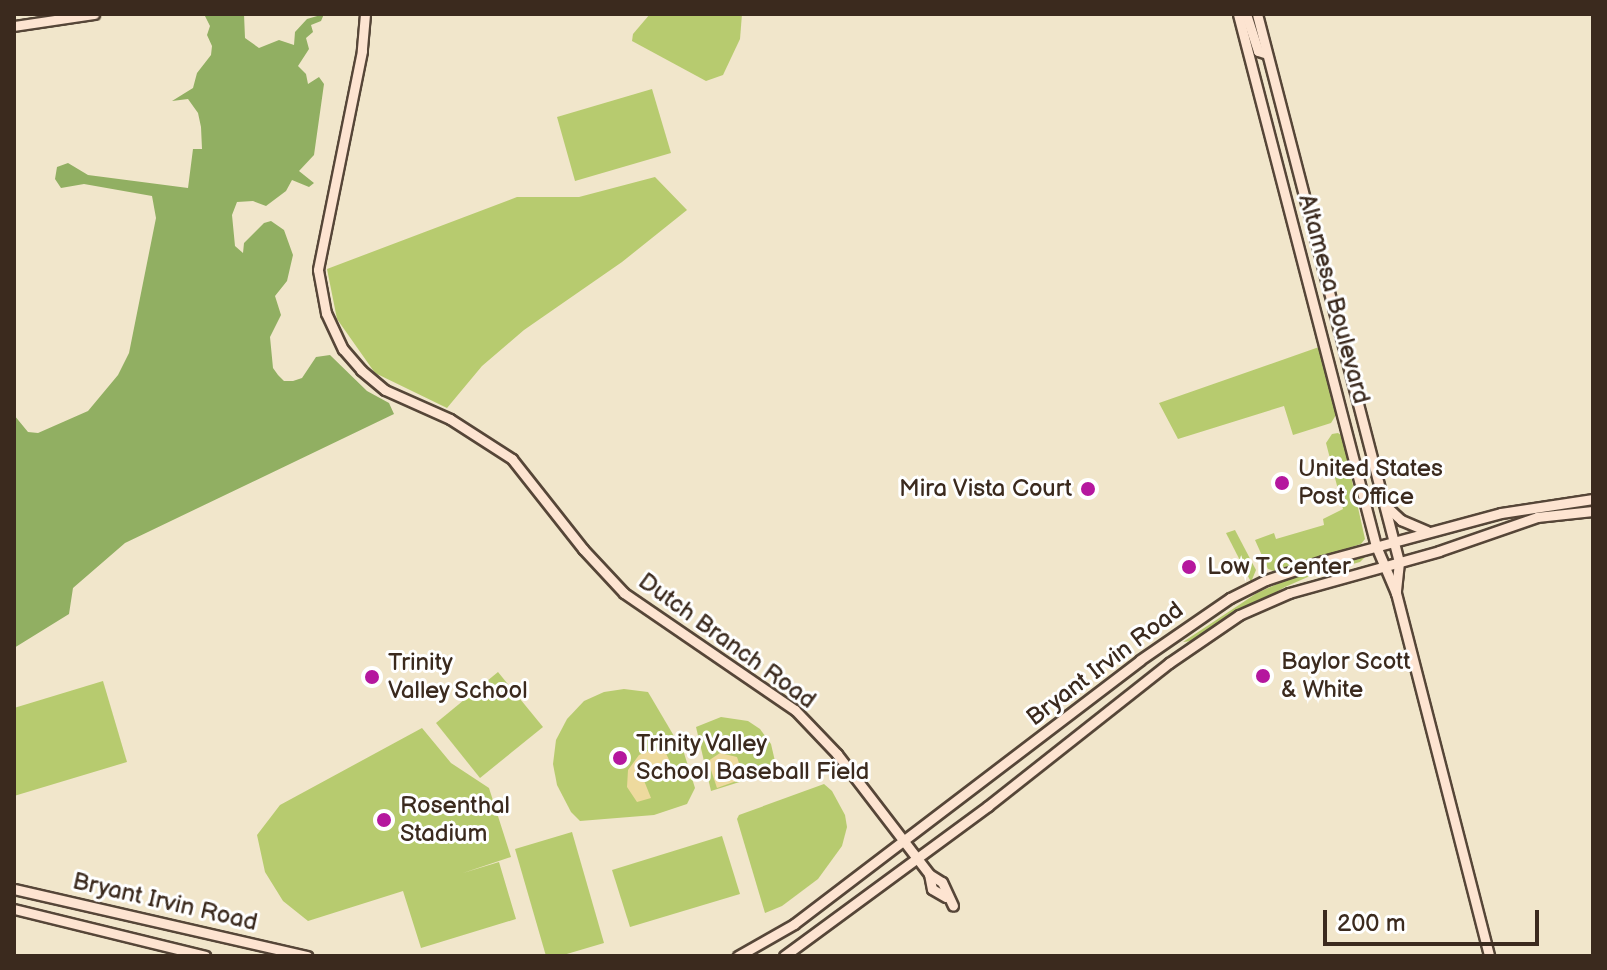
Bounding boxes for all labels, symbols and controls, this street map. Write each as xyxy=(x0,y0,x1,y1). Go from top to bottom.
street label: Altamesa Boulevard xyxy=(1292,191,1376,407)
place label: United States Post Office xyxy=(1298,455,1443,511)
marker: United States Post Office xyxy=(1273,474,1291,492)
place label: Mira Vista Court xyxy=(898,475,1072,503)
marker: Mira Vista Court xyxy=(1079,480,1097,498)
place label: Low T Center xyxy=(1207,553,1351,581)
marker: Low T Center xyxy=(1178,556,1200,578)
street label: Dutch Branch Road xyxy=(633,567,821,715)
street label: Bryant Irvin Road xyxy=(1021,596,1189,732)
place label: Baylor Scott & White xyxy=(1281,648,1411,704)
place label: Trinity Valley School xyxy=(388,649,530,705)
marker: Baylor Scott & White xyxy=(1252,665,1274,687)
marker: Trinity Valley School xyxy=(363,668,381,686)
place label: Trinity Valley School Baseball Field xyxy=(636,730,869,786)
marker: Trinity Valley School Baseball Field xyxy=(611,749,629,767)
place label: Rosenthal Stadium xyxy=(400,792,510,848)
marker: Rosenthal Stadium xyxy=(375,811,393,829)
street label: Bryant Irvin Road xyxy=(70,867,260,937)
scale bar xyxy=(1327,894,1543,944)
text: 200 m xyxy=(1337,909,1406,938)

